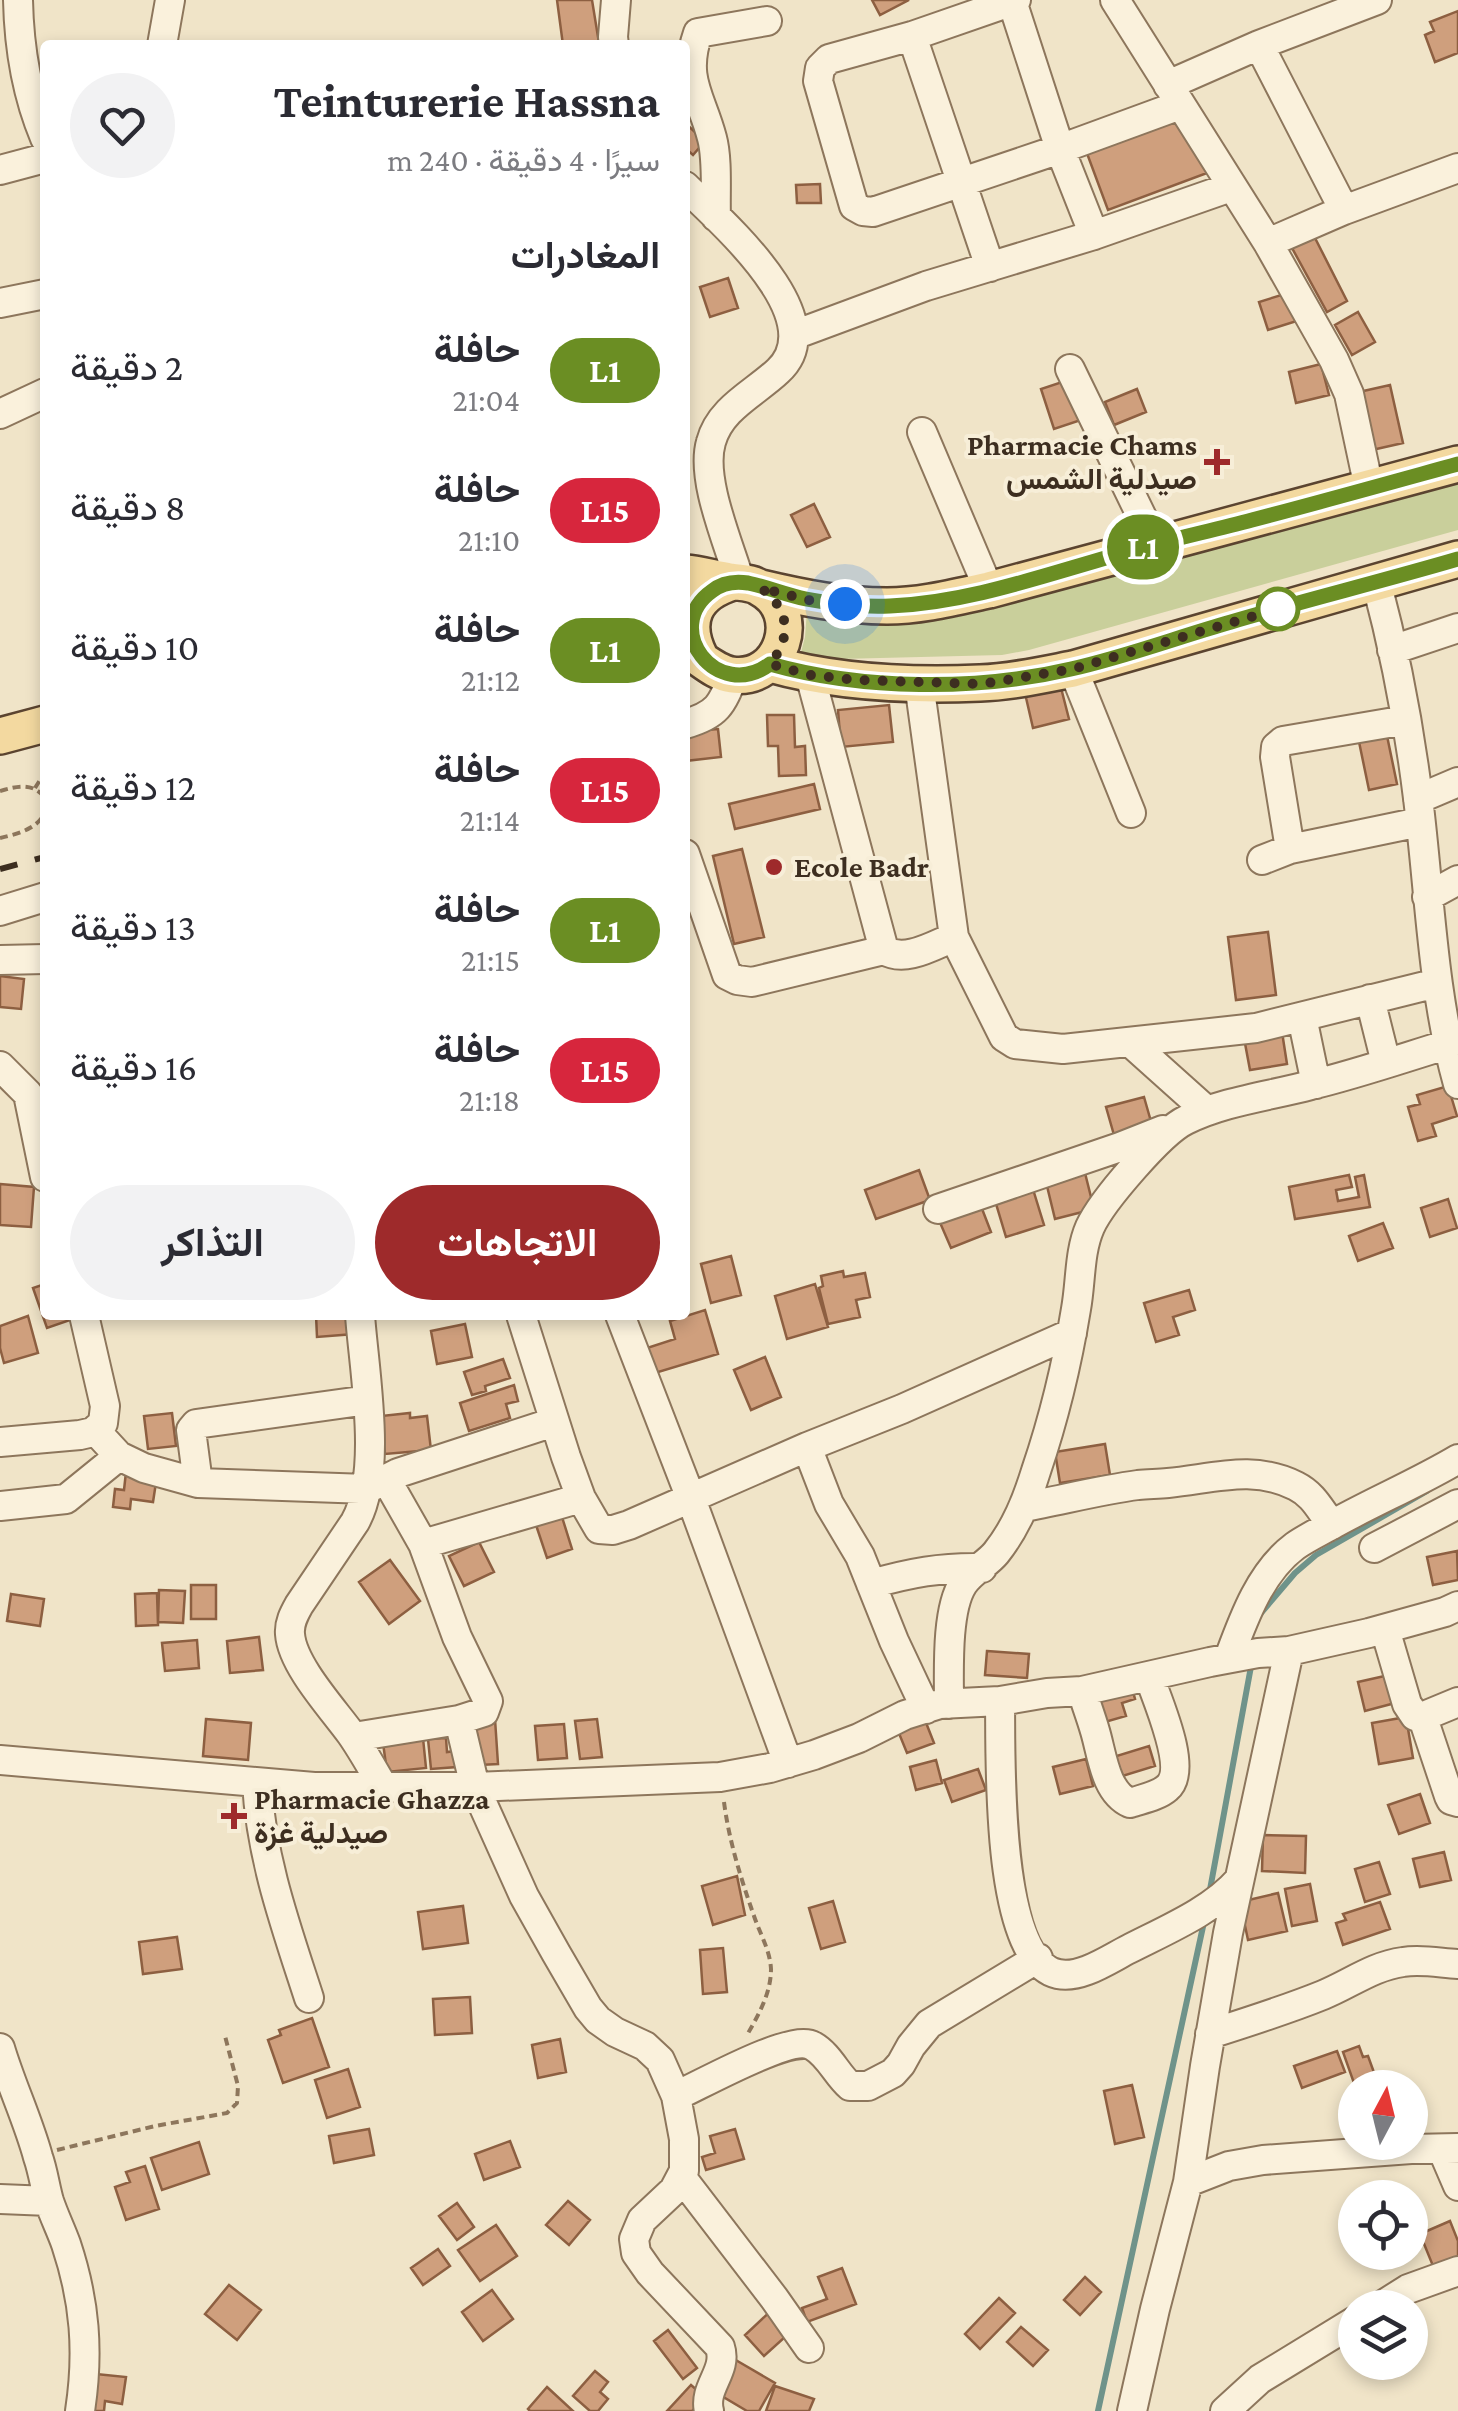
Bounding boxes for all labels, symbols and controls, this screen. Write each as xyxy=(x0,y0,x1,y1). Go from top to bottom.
button: heart xyxy=(70,73,175,178)
text: Teinturerie Hassna xyxy=(274,74,660,127)
text: سيرًا · 4 دقيقة · 240 m xyxy=(387,142,660,178)
text: المغادرات xyxy=(511,234,660,276)
text: حافلة xyxy=(434,328,520,370)
text: 2 دقيقة xyxy=(70,346,183,388)
text: L1 xyxy=(589,351,621,390)
text: 21:04 xyxy=(452,382,520,418)
place label: Pharmacie Chams صيدلية الشمس xyxy=(967,428,1197,497)
marker: Pharmacie Chams صيدلية الشمس xyxy=(1206,451,1228,473)
text: حافلة xyxy=(434,468,520,510)
text: 8 دقيقة xyxy=(70,486,186,528)
text: L15 xyxy=(580,491,630,530)
line badge: L1 xyxy=(1098,514,1188,580)
text: 21:10 xyxy=(458,522,520,558)
text: L1 xyxy=(1127,528,1159,567)
your location xyxy=(820,579,870,629)
unlabelled marker xyxy=(1257,588,1299,630)
text: حافلة xyxy=(434,608,520,650)
text: 10 دقيقة xyxy=(70,626,199,668)
text: L1 xyxy=(589,631,621,670)
text: 21:12 xyxy=(461,662,520,698)
text: حافلة xyxy=(434,748,520,790)
text: 12 دقيقة xyxy=(70,766,196,808)
text: L15 xyxy=(580,771,630,810)
text: 21:14 xyxy=(460,802,520,838)
place label: Ecole Badr xyxy=(794,850,929,883)
marker: Ecole Badr xyxy=(763,856,785,878)
text: حافلة xyxy=(434,888,520,930)
text: 13 دقيقة xyxy=(70,906,196,948)
text: L1 xyxy=(589,911,621,950)
text: 21:15 xyxy=(461,942,520,978)
text: حافلة xyxy=(434,1028,520,1070)
text: 16 دقيقة xyxy=(70,1046,197,1088)
text: L15 xyxy=(580,1051,630,1090)
text: 21:18 xyxy=(459,1082,520,1118)
button: التذاكر xyxy=(70,1185,355,1300)
button: الاتجاهات xyxy=(375,1185,660,1300)
place label: Pharmacie Ghazza صيدلية غزة xyxy=(254,1782,490,1851)
marker: Pharmacie Ghazza صيدلية غزة xyxy=(223,1805,245,1827)
north arrow xyxy=(1338,2070,1428,2160)
map controls xyxy=(1338,2070,1428,2380)
button: locate xyxy=(1338,2180,1428,2270)
button: layers xyxy=(1338,2290,1428,2380)

